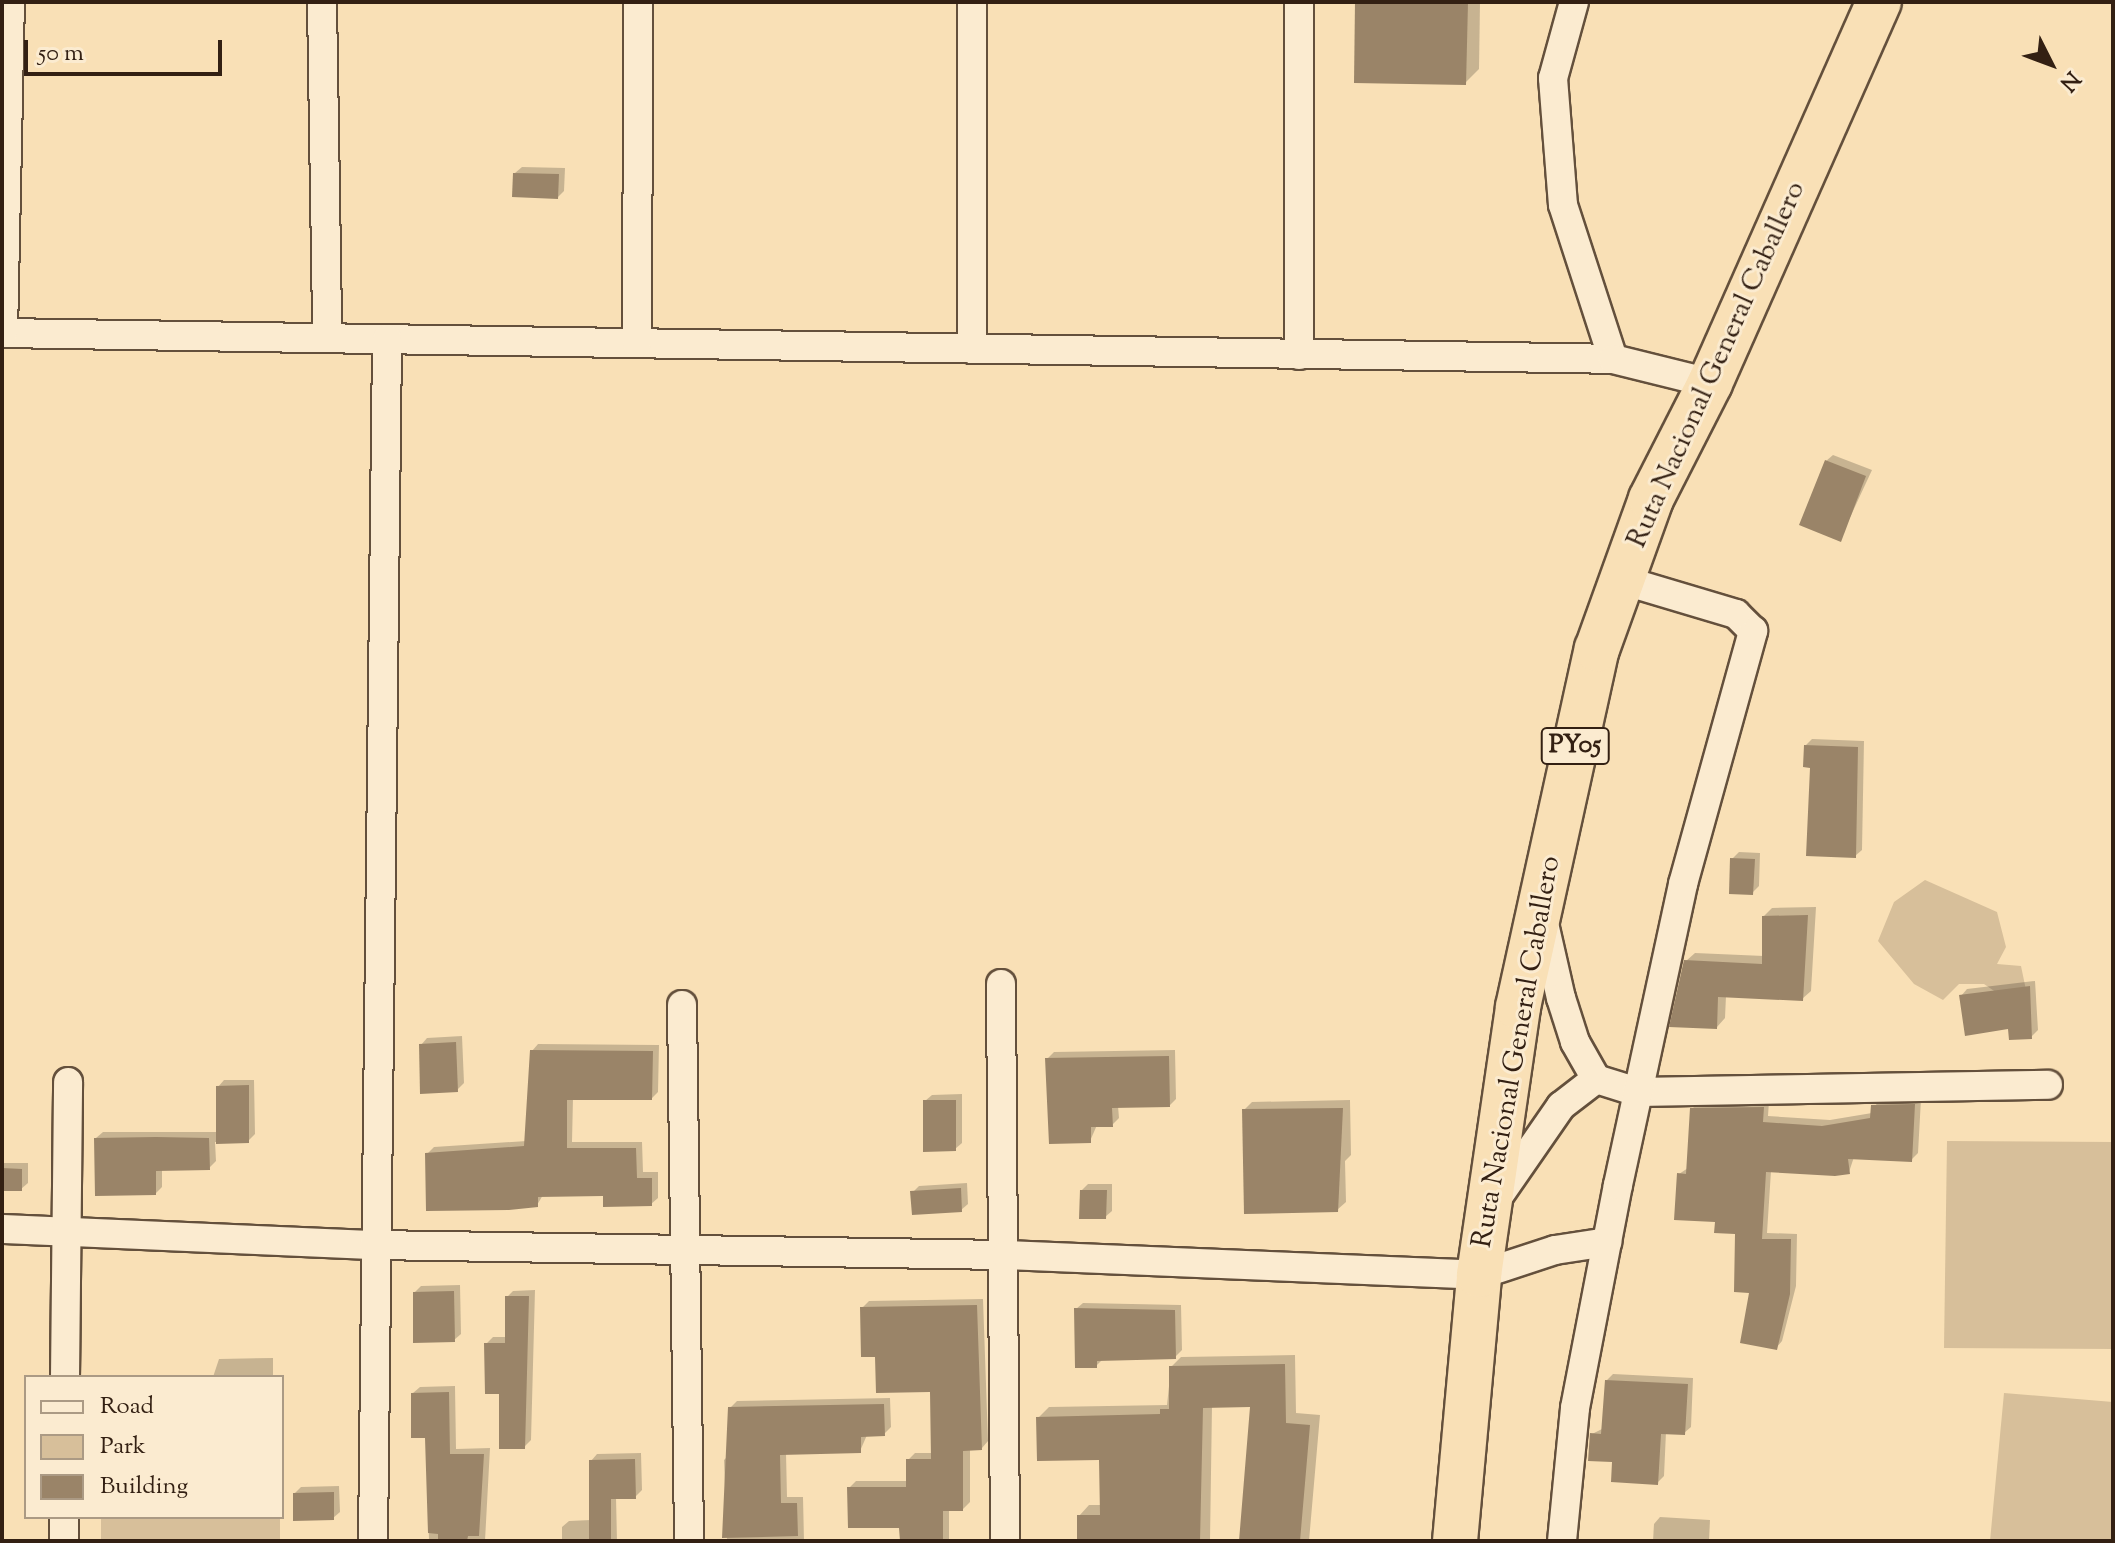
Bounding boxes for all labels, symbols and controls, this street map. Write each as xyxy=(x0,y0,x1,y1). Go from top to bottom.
scale bar xyxy=(28,24,226,74)
north arrow xyxy=(2011,24,2091,104)
text: 50 m xyxy=(38,37,84,71)
text: N xyxy=(2051,63,2087,97)
street label: Ruta Nacional General Caballero xyxy=(1621,177,1813,553)
road number: PY05 xyxy=(1539,724,1611,768)
street label: Ruta Nacional General Caballero xyxy=(1466,853,1568,1251)
legend xyxy=(24,1375,284,1519)
text: Road xyxy=(100,1390,154,1424)
text: Park xyxy=(100,1430,146,1464)
text: Building xyxy=(100,1470,188,1504)

